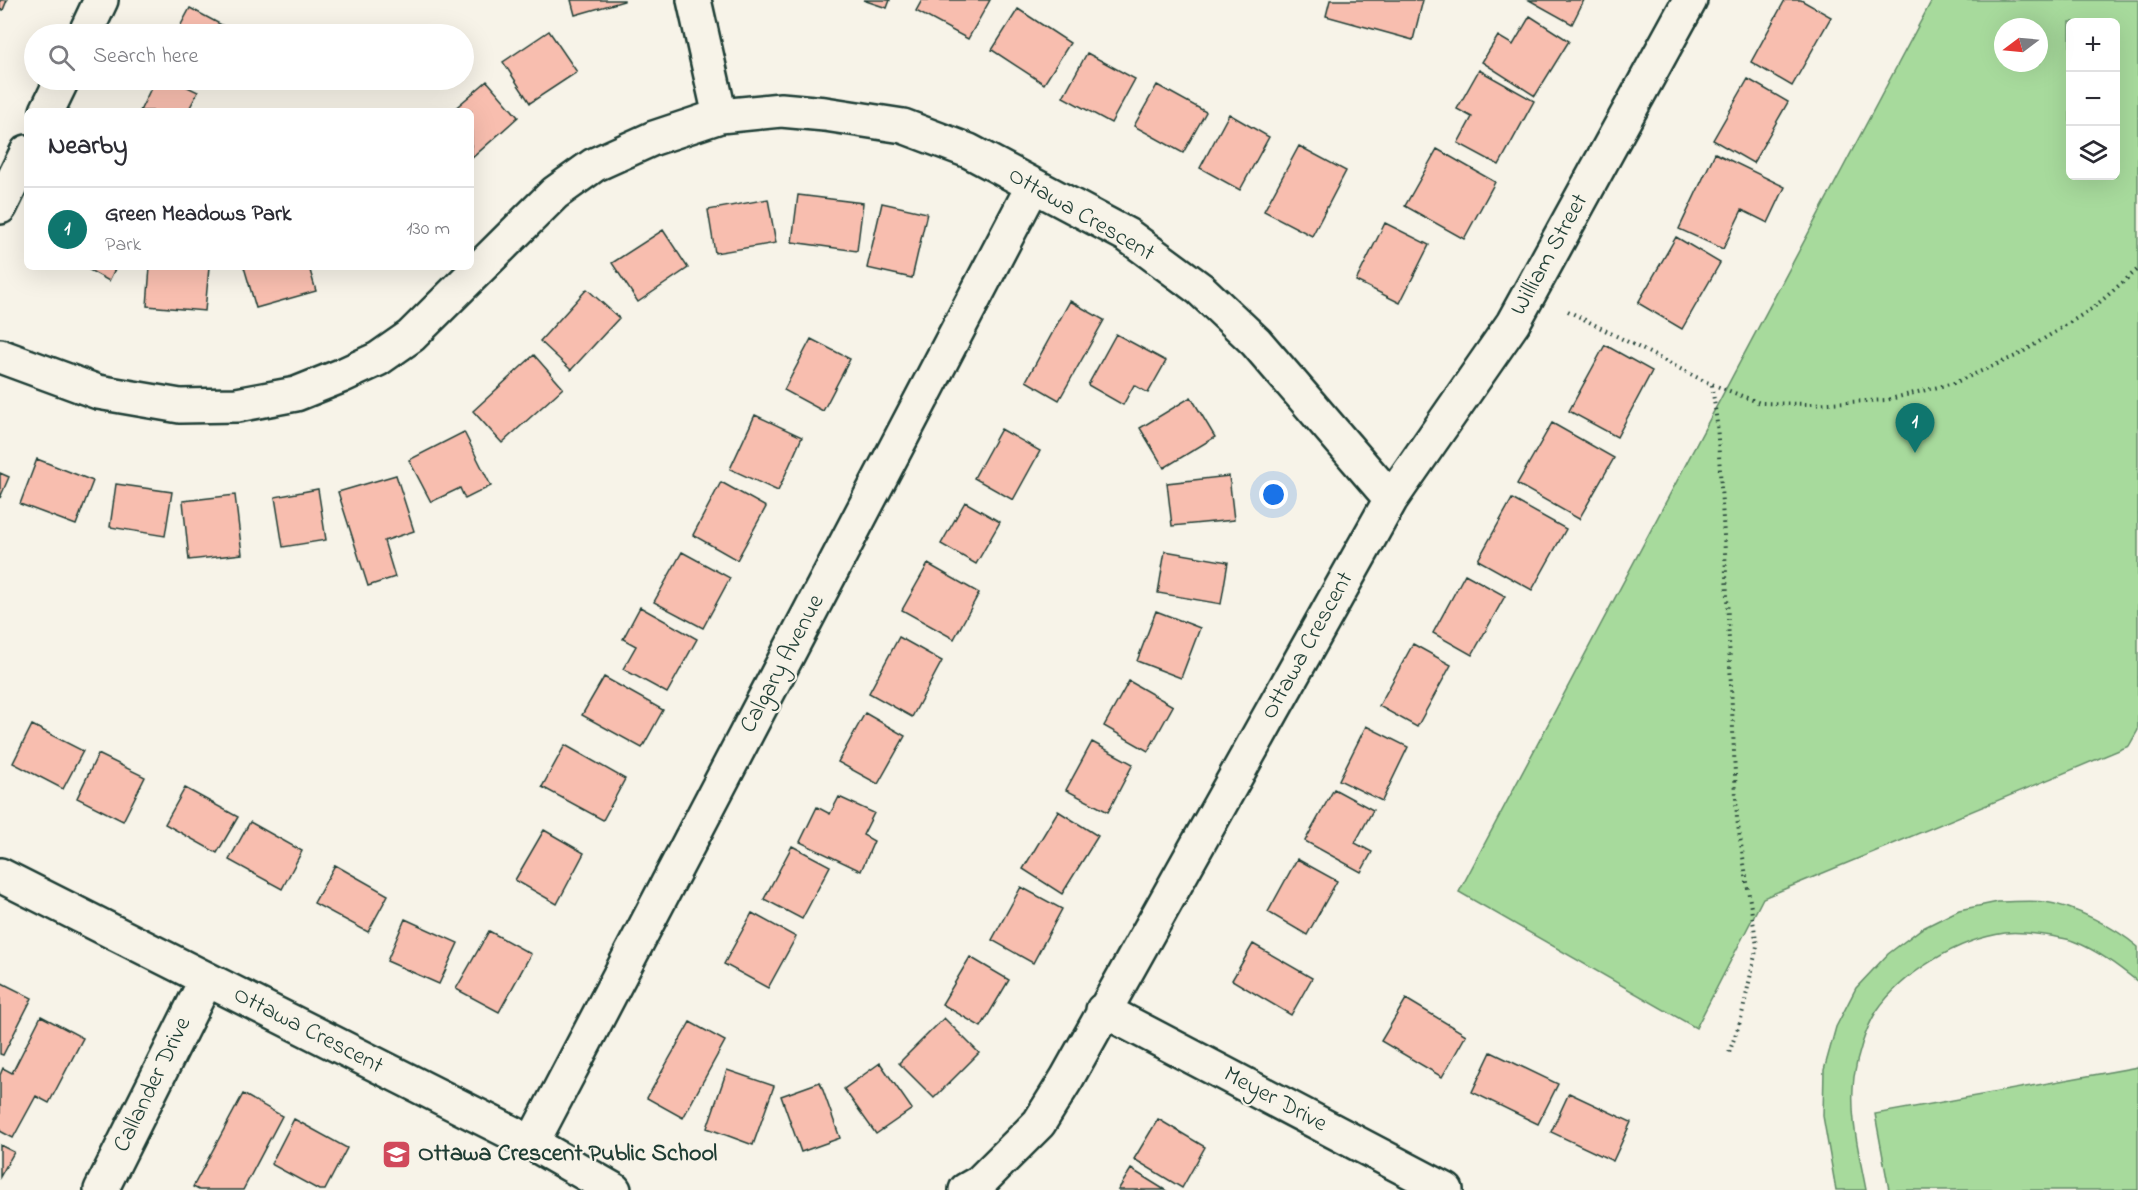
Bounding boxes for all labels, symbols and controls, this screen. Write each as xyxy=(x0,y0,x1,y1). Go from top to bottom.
north arrow xyxy=(1994,18,2048,72)
map controls xyxy=(2066,18,2120,180)
button: + xyxy=(2066,18,2120,72)
search box xyxy=(24,24,474,90)
icon: search xyxy=(45,41,78,74)
text: Search here xyxy=(93,41,198,73)
button: − xyxy=(2066,72,2120,126)
button: layers xyxy=(2066,126,2120,180)
text: Nearby xyxy=(48,128,127,166)
street label: Ottawa Crescent xyxy=(1001,159,1161,271)
street label: William Street xyxy=(1502,188,1598,322)
text: Green Meadows Park xyxy=(105,199,291,231)
text: 1 xyxy=(64,215,71,244)
text: 130 m xyxy=(406,215,450,244)
text: Park xyxy=(105,231,141,260)
pin: 1 xyxy=(1896,404,1934,453)
your location xyxy=(1259,480,1288,509)
street label: Ottawa Crescent xyxy=(1253,566,1363,726)
street label: Calgary Avenue xyxy=(732,588,835,740)
street label: Ottawa Crescent xyxy=(227,978,389,1084)
street label: Callander Drive xyxy=(105,1011,201,1159)
street label: Meyer Drive xyxy=(1216,1058,1333,1143)
place label: Ottawa Crescent Public School xyxy=(418,1137,717,1172)
school or university icon: Ottawa Crescent Public School xyxy=(381,1138,413,1170)

